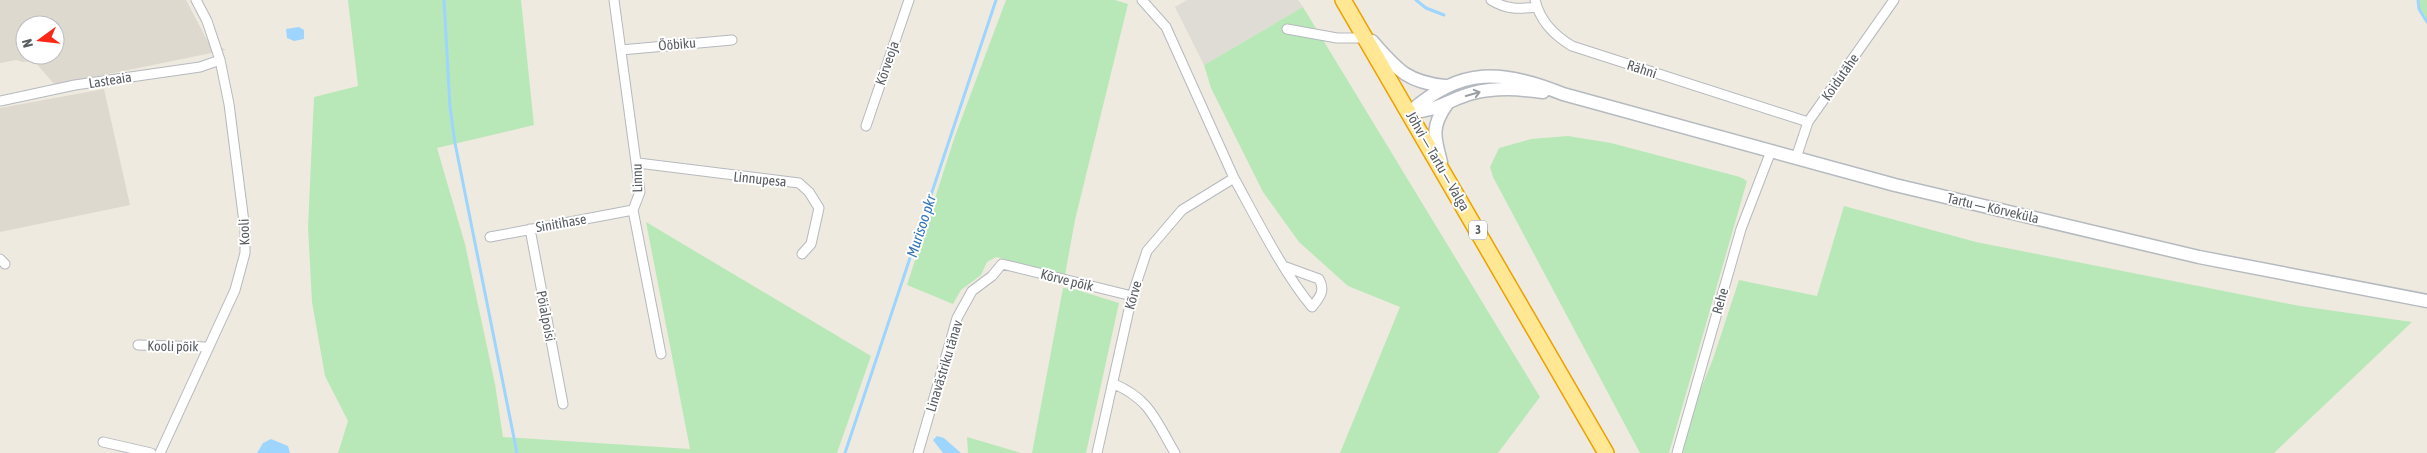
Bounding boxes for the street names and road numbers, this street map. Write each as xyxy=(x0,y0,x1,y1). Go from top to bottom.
street label: Ööbiku xyxy=(658,34,696,54)
street label: Kõrveoja xyxy=(872,39,902,87)
street label: Koidutähe xyxy=(1818,51,1862,103)
street label: Rähni xyxy=(1625,57,1659,81)
street label: Lasteaia xyxy=(87,69,133,91)
street label: Jõhvi — Tartu — Valga xyxy=(1403,108,1473,214)
street label: Linnu xyxy=(629,163,645,193)
street label: Linnupesa xyxy=(733,168,787,190)
street label: Tartu — Kõrveküla xyxy=(1945,190,2041,226)
street label: Sinitihase xyxy=(535,211,587,235)
street label: Kooli xyxy=(236,218,252,246)
road number: 3 xyxy=(1469,220,1487,240)
street label: Kõrve põik xyxy=(1039,266,1095,294)
street label: Kõrve xyxy=(1121,279,1145,311)
street label: Rehe xyxy=(1709,286,1731,316)
street label: Pöialpoisi xyxy=(533,289,559,343)
street label: Linavästriku tänav xyxy=(922,318,966,414)
street label: Kooli põik xyxy=(147,338,199,354)

